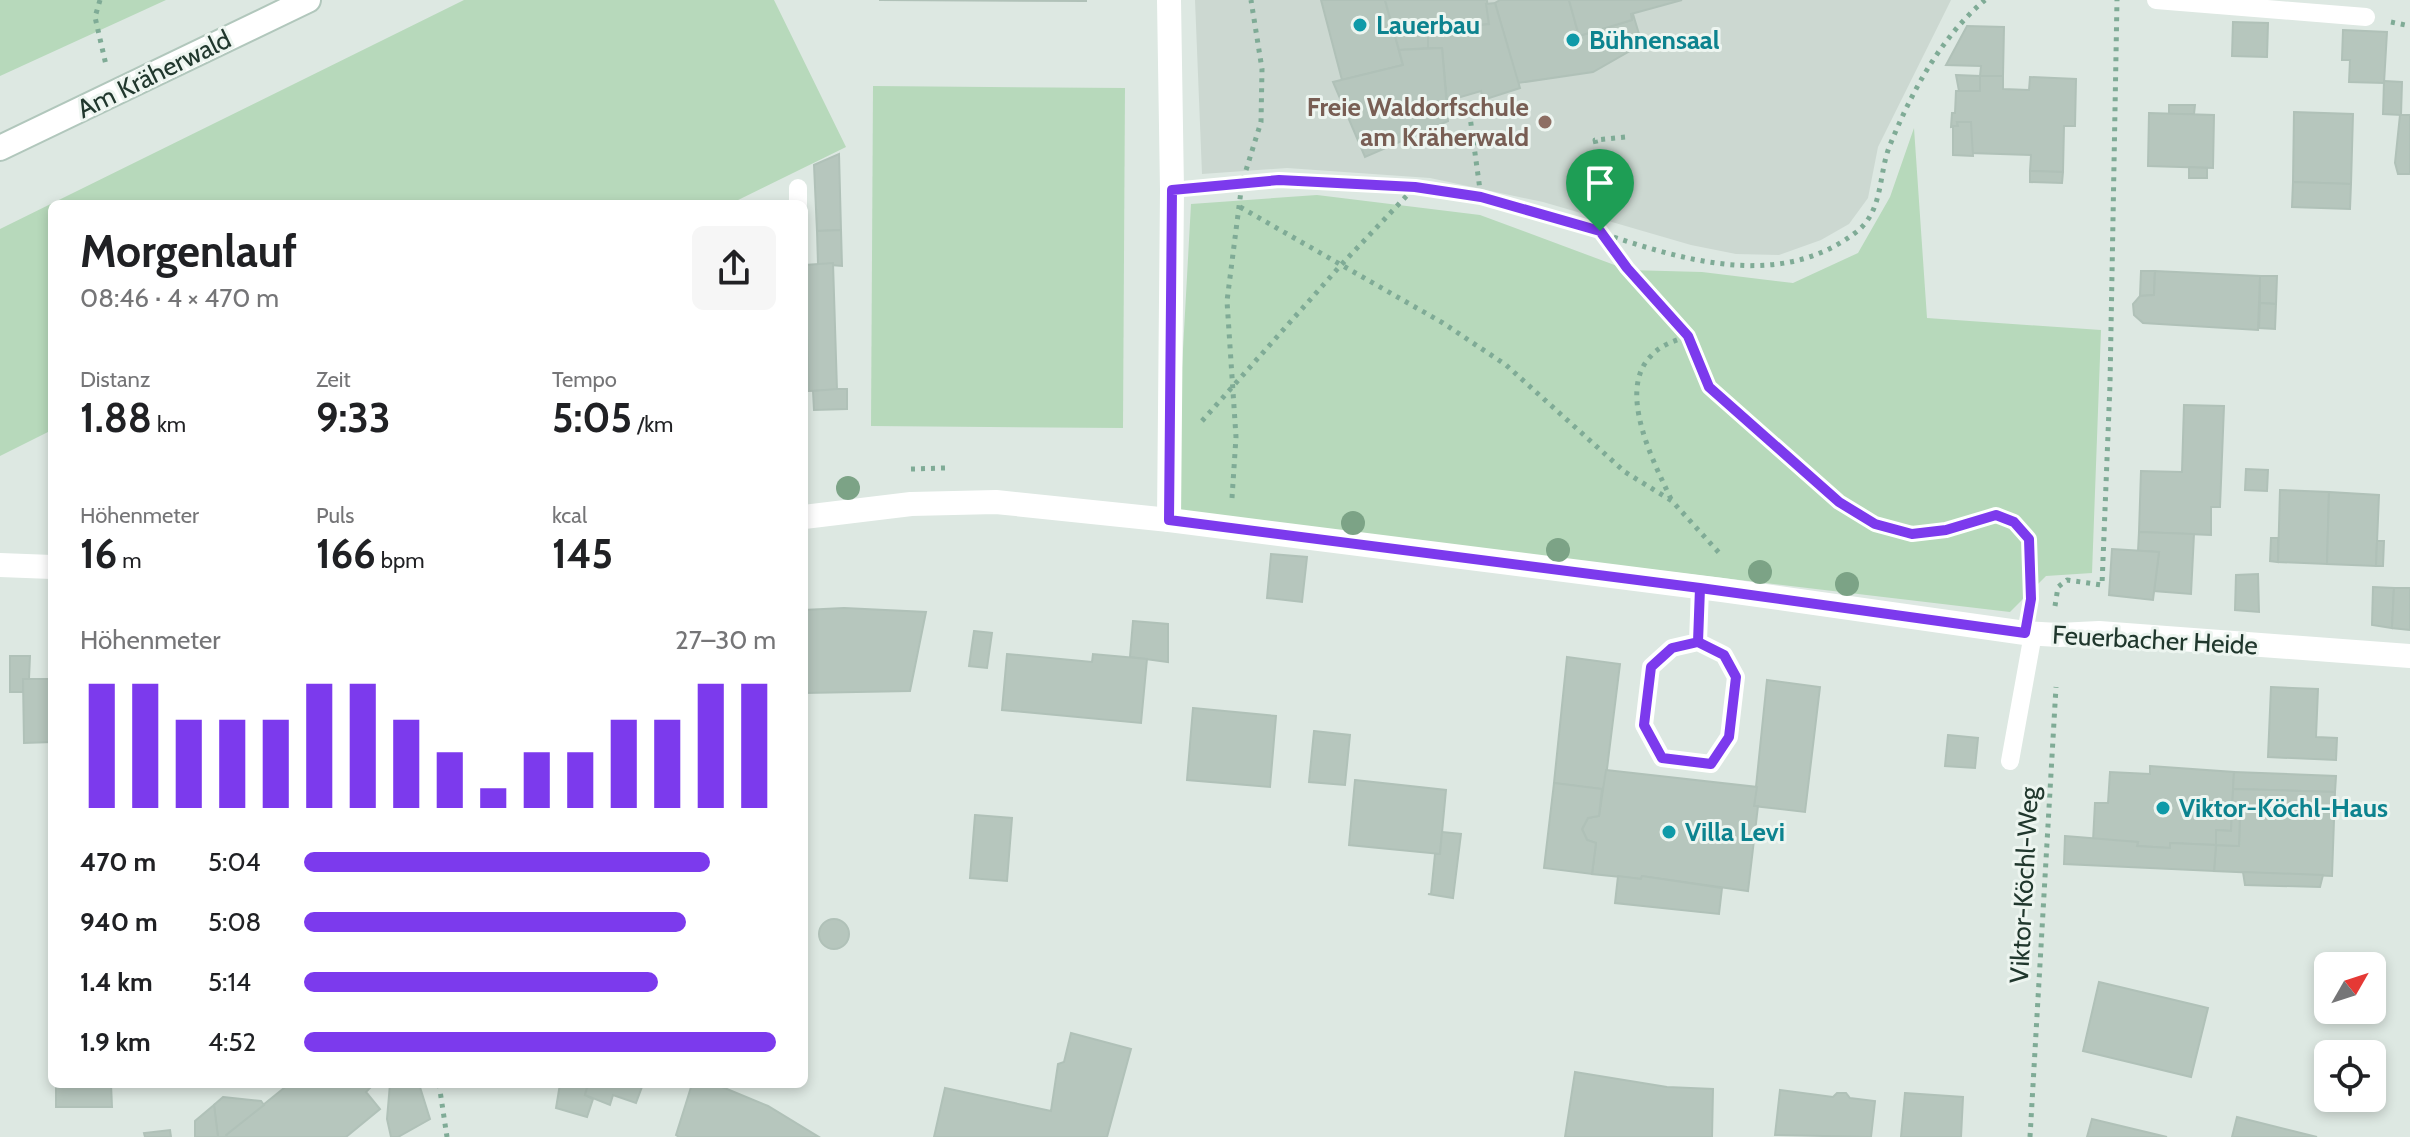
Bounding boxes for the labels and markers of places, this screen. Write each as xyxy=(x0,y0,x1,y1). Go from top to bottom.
place label: Lauerbau xyxy=(1376,9,1480,41)
marker: Lauerbau xyxy=(1351,16,1369,34)
place label: Bühnensaal xyxy=(1589,24,1720,56)
marker: Bühnensaal xyxy=(1564,31,1582,49)
place label: Freie Waldorfschule am Kräherwald xyxy=(1307,91,1529,153)
marker: Freie Waldorfschule am Kräherwald xyxy=(1536,113,1554,131)
pin xyxy=(1566,149,1634,231)
place label: Viktor-Köchl-Haus xyxy=(2179,792,2388,824)
marker: Viktor-Köchl-Haus xyxy=(2154,799,2172,817)
place label: Villa Levi xyxy=(1685,816,1785,848)
marker: Villa Levi xyxy=(1660,823,1678,841)

